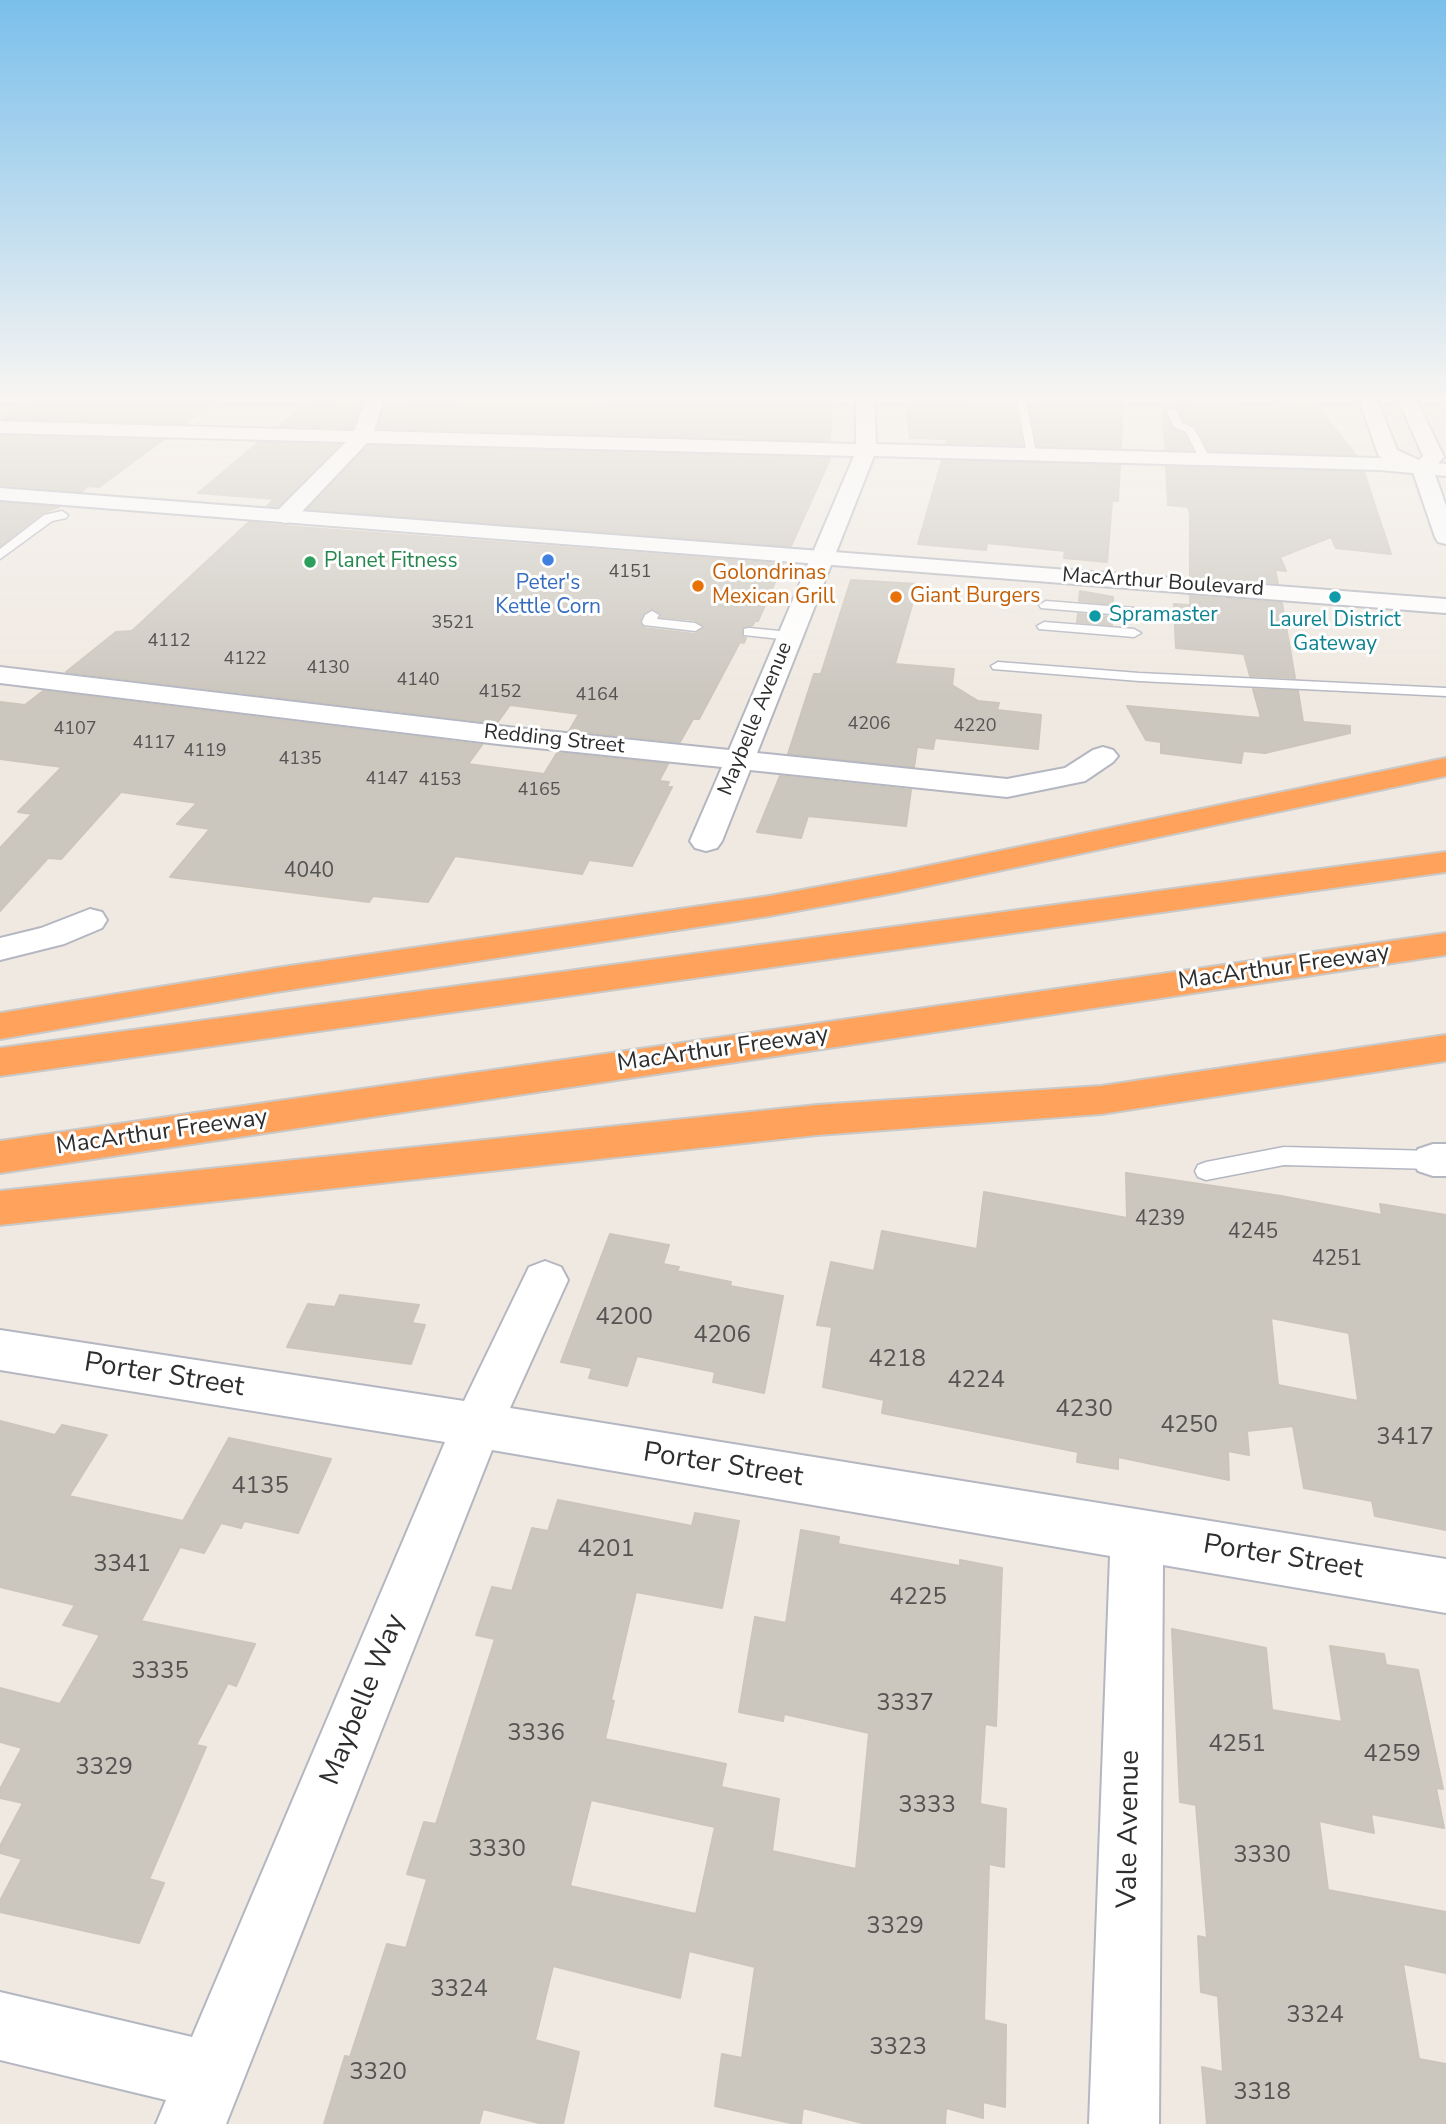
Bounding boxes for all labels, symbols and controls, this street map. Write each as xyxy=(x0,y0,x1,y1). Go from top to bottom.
place label: Planet Fitness xyxy=(324,549,458,575)
marker: Peter's Kettle Corn xyxy=(540,552,556,568)
marker: Planet Fitness xyxy=(302,554,318,570)
place label: Golondrinas Mexican Grill xyxy=(712,561,835,611)
house number: 4151 xyxy=(608,562,652,584)
street label: MacArthur Boulevard xyxy=(1061,563,1265,603)
place label: Peter's Kettle Corn xyxy=(495,571,601,621)
marker: Golondrinas Mexican Grill xyxy=(690,578,706,594)
place label: Giant Burgers xyxy=(910,584,1040,610)
marker: Giant Burgers xyxy=(888,589,904,605)
marker: Laurel District Gateway xyxy=(1327,589,1343,605)
place label: Spramaster xyxy=(1109,603,1218,629)
marker: Spramaster xyxy=(1087,608,1103,624)
place label: Laurel District Gateway xyxy=(1269,608,1401,658)
house number: 3521 xyxy=(431,613,475,635)
house number: 4112 xyxy=(147,631,191,653)
street label: Maybelle Avenue xyxy=(714,638,798,800)
house number: 4122 xyxy=(223,649,267,671)
house number: 4130 xyxy=(306,658,350,680)
house number: 4140 xyxy=(396,670,440,692)
house number: 4152 xyxy=(478,682,522,704)
house number: 4164 xyxy=(575,685,619,707)
house number: 4206 xyxy=(847,714,891,736)
house number: 4220 xyxy=(953,716,997,738)
house number: 4107 xyxy=(53,719,97,741)
street label: Redding Street xyxy=(482,720,626,760)
house number: 4117 xyxy=(132,733,176,755)
house number: 4119 xyxy=(183,741,227,763)
house number: 4135 xyxy=(278,749,322,771)
house number: 4147 xyxy=(365,769,409,791)
house number: 4153 xyxy=(418,770,462,792)
house number: 4165 xyxy=(517,780,561,802)
house number: 4040 xyxy=(284,859,334,885)
street label: MacArthur Freeway xyxy=(1177,939,1391,997)
street label: MacArthur Freeway xyxy=(616,1021,830,1079)
street label: MacArthur Freeway xyxy=(55,1104,269,1162)
house number: 4239 xyxy=(1135,1207,1185,1233)
house number: 4245 xyxy=(1228,1220,1278,1246)
house number: 4251 xyxy=(1312,1247,1362,1273)
house number: 4200 xyxy=(595,1304,653,1332)
house number: 4206 xyxy=(693,1322,751,1350)
house number: 4218 xyxy=(868,1346,926,1374)
street label: Porter Street xyxy=(82,1347,246,1405)
house number: 4224 xyxy=(947,1367,1005,1395)
house number: 4230 xyxy=(1055,1396,1113,1424)
house number: 4250 xyxy=(1160,1412,1218,1440)
house number: 3417 xyxy=(1376,1424,1434,1452)
street label: Porter Street xyxy=(641,1437,805,1495)
house number: 4135 xyxy=(231,1473,289,1501)
street label: Porter Street xyxy=(1201,1529,1365,1587)
house number: 4201 xyxy=(577,1536,635,1564)
house number: 3341 xyxy=(93,1551,151,1579)
house number: 4225 xyxy=(889,1584,947,1612)
street label: Maybelle Way xyxy=(315,1610,413,1790)
house number: 3335 xyxy=(131,1658,189,1686)
house number: 3337 xyxy=(876,1690,934,1718)
house number: 3336 xyxy=(507,1720,565,1748)
house number: 4251 xyxy=(1208,1731,1266,1759)
house number: 4259 xyxy=(1363,1741,1421,1769)
street label: Vale Avenue xyxy=(1112,1750,1148,1908)
house number: 3329 xyxy=(75,1754,133,1782)
house number: 3333 xyxy=(898,1792,956,1820)
house number: 3330 xyxy=(468,1836,526,1864)
house number: 3330 xyxy=(1233,1842,1291,1870)
house number: 3329 xyxy=(866,1913,924,1941)
house number: 3324 xyxy=(430,1976,488,2004)
house number: 3324 xyxy=(1286,2002,1344,2030)
house number: 3323 xyxy=(869,2034,927,2062)
house number: 3320 xyxy=(349,2059,407,2087)
house number: 3318 xyxy=(1233,2079,1291,2107)

